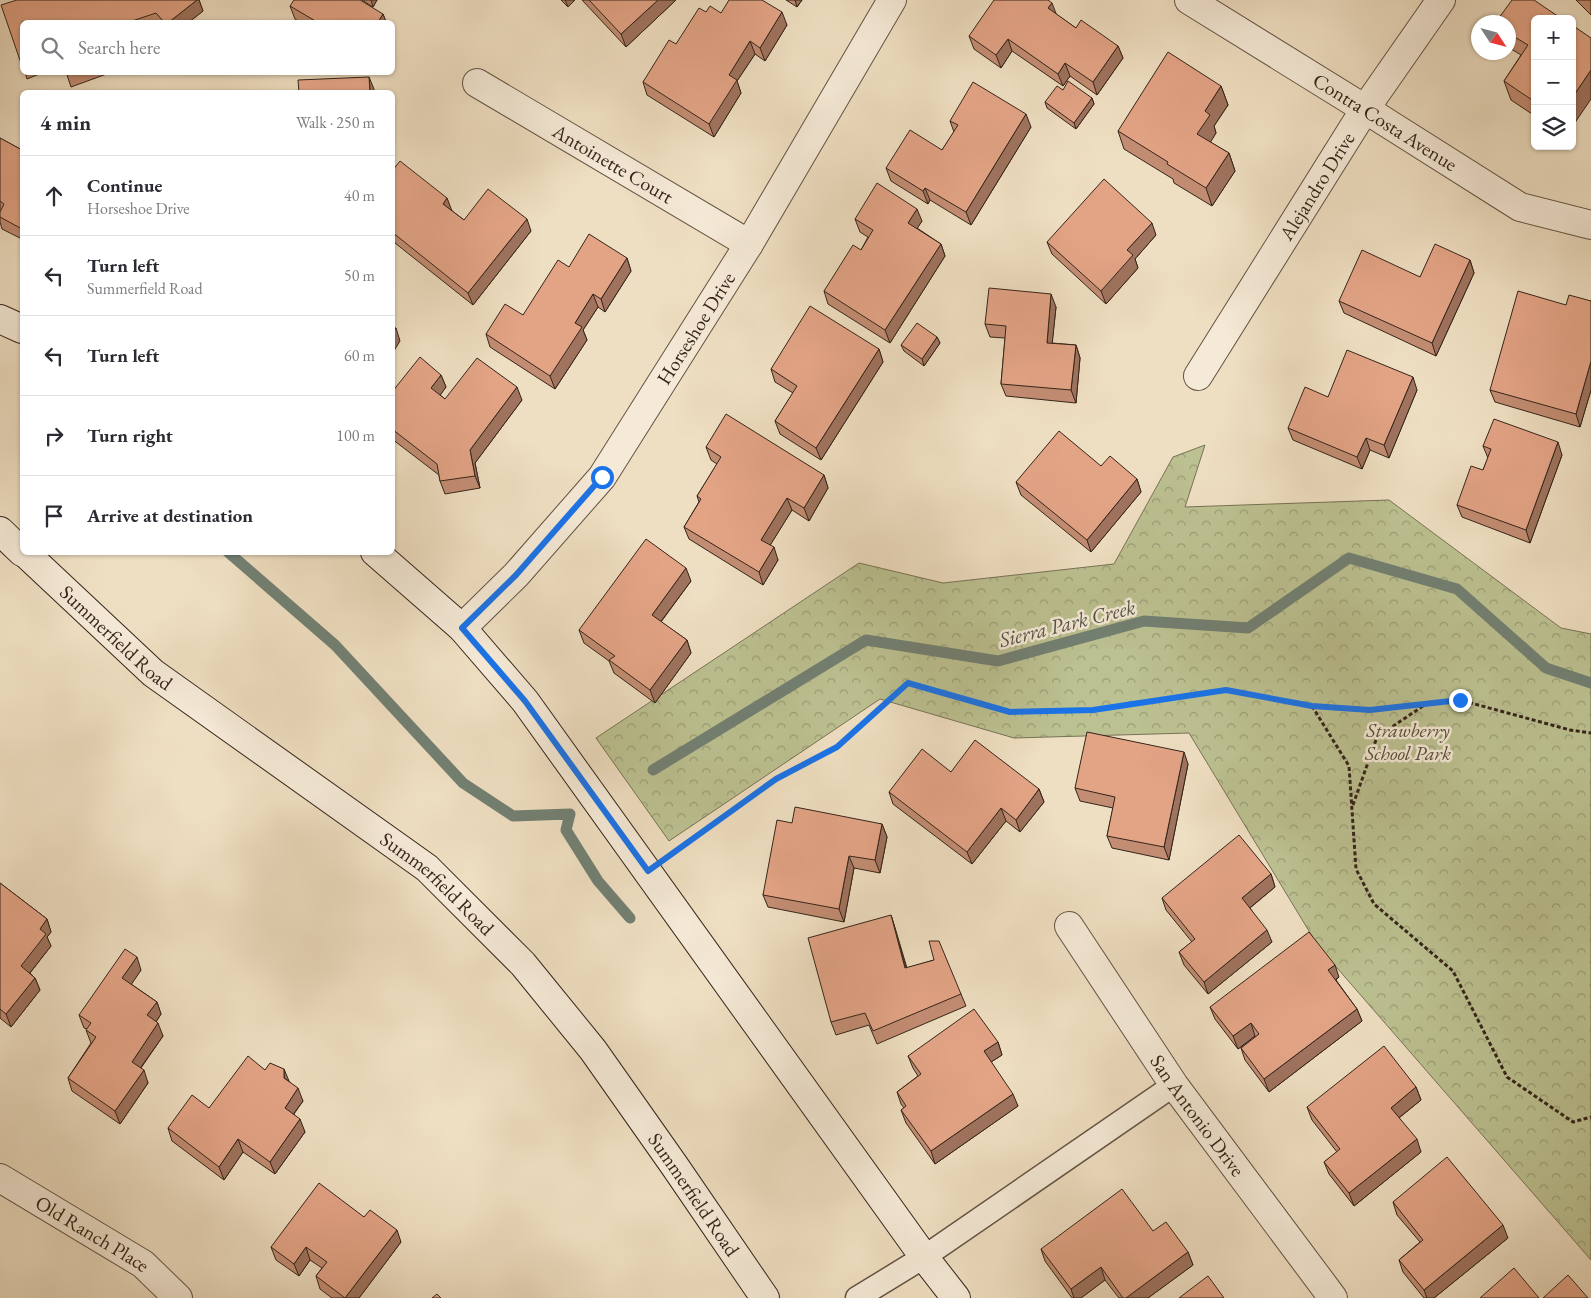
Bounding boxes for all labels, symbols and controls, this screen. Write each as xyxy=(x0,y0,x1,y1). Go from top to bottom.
north arrow xyxy=(1471,15,1516,60)
map controls xyxy=(1531,15,1576,150)
button: + xyxy=(1531,15,1576,60)
search box xyxy=(20,20,395,75)
icon: search xyxy=(38,34,66,62)
text: Search here xyxy=(78,35,160,60)
button: − xyxy=(1531,60,1576,105)
street label: Contra Costa Avenue xyxy=(1308,67,1462,177)
button: layers xyxy=(1531,105,1576,150)
text: 4 min xyxy=(40,109,91,136)
text: Walk · 250 m xyxy=(296,112,375,133)
street label: Antoinette Court xyxy=(547,117,679,210)
street label: Alejandro Drive xyxy=(1273,127,1361,246)
text: Continue xyxy=(87,173,162,198)
icon: ahead xyxy=(40,182,68,210)
text: 40 m xyxy=(344,185,375,206)
text: Horseshoe Drive xyxy=(87,198,190,219)
text: Turn left xyxy=(87,253,159,278)
icon: left xyxy=(40,262,68,290)
text: 50 m xyxy=(344,265,375,286)
street label: Horseshoe Drive xyxy=(651,267,741,389)
text: Summerfield Road xyxy=(87,278,203,299)
icon: left xyxy=(40,342,68,370)
text: Turn left xyxy=(87,343,159,368)
text: 60 m xyxy=(344,345,375,366)
icon: right xyxy=(40,422,68,450)
text: Turn right xyxy=(87,423,173,448)
text: 100 m xyxy=(336,425,375,446)
route start xyxy=(591,466,614,489)
icon: arrive xyxy=(40,502,68,530)
text: Arrive at destination xyxy=(87,503,253,528)
street label: Summerfield Road xyxy=(54,579,179,696)
water label: Sierra Park Creek xyxy=(995,593,1138,653)
route end xyxy=(1449,689,1472,712)
park label: Strawberry School Park xyxy=(1364,717,1451,766)
street label: Summerfield Road xyxy=(375,826,501,942)
street label: San Antonio Drive xyxy=(1145,1050,1251,1182)
street label: Summerfield Road xyxy=(642,1127,746,1262)
street label: Old Ranch Place xyxy=(31,1189,156,1277)

